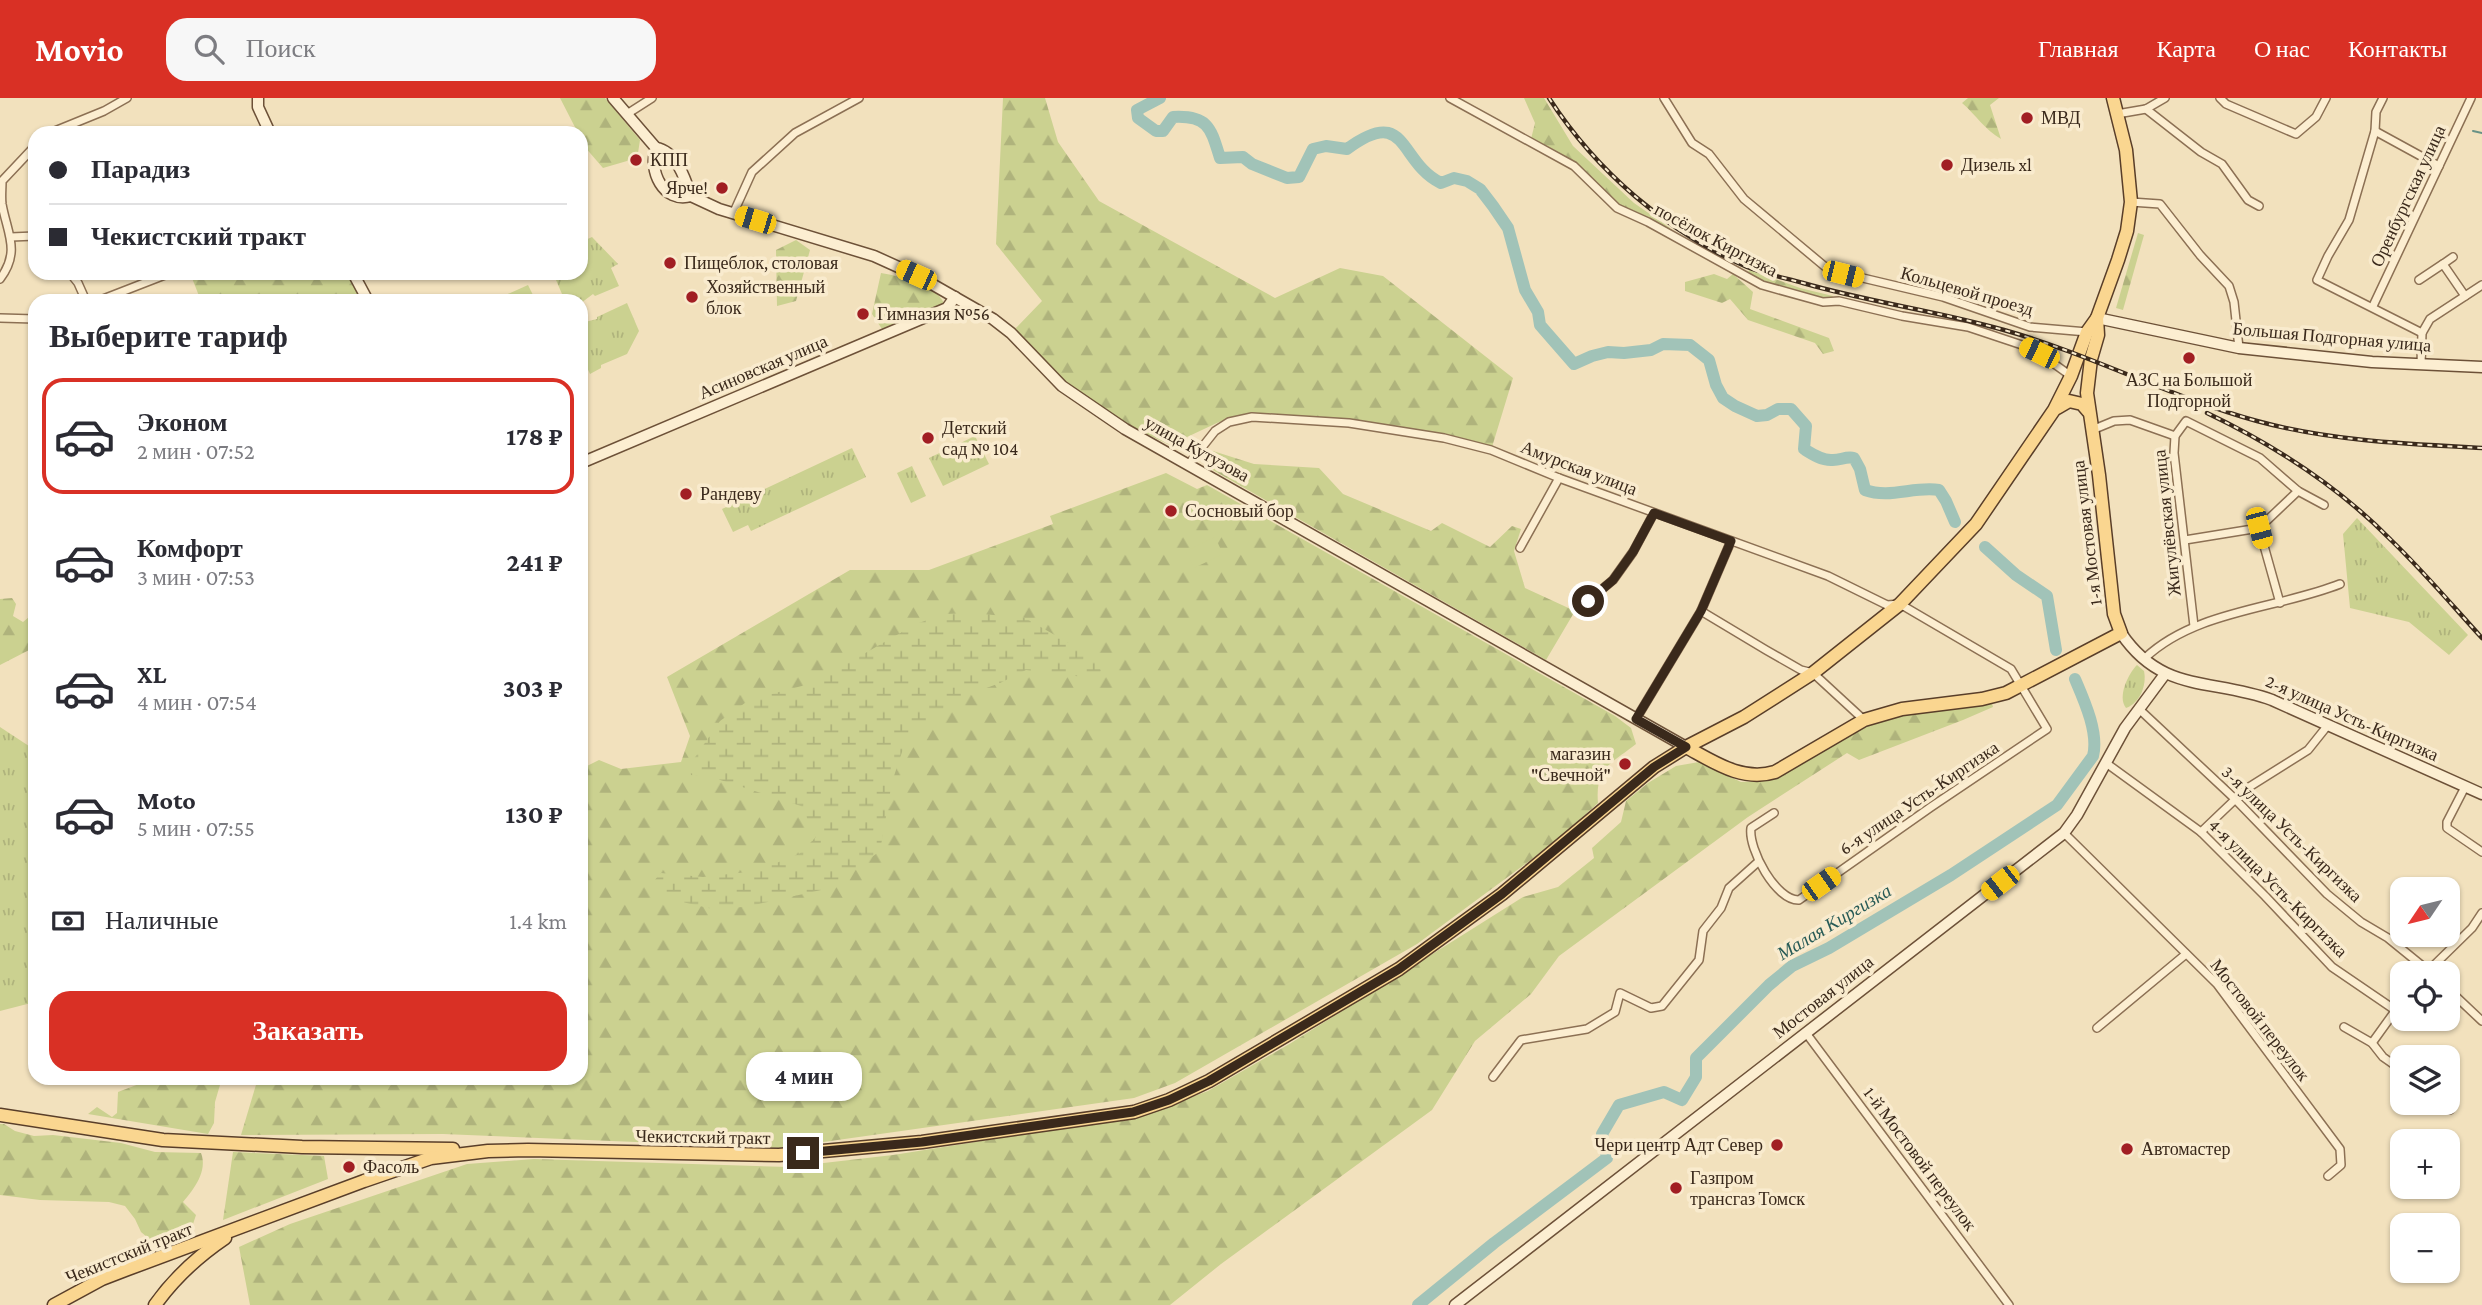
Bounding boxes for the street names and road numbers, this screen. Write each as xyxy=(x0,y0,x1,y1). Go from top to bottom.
street label: Оренбургская улица xyxy=(2366,122,2450,270)
street label: посёлок Киргизка xyxy=(1651,199,1781,281)
street label: Кольцевой проезд xyxy=(1898,262,2036,320)
street label: Большая Подгорная улица xyxy=(2232,318,2432,356)
street label: Асиновская улица xyxy=(696,331,830,403)
street label: улица Кутузова xyxy=(1141,412,1253,486)
street label: Амурская улица xyxy=(1518,437,1640,499)
street label: Жигулёвская улица xyxy=(2149,449,2185,597)
street label: 1-я Мостовая улица xyxy=(2068,459,2106,607)
street label: 2-я улица Усть-Киргизка xyxy=(2262,671,2442,765)
street label: 6-я улица Усть-Киргизка xyxy=(1836,737,2002,859)
street label: 3-я улица Усть-Киргизка xyxy=(2218,762,2366,906)
street label: 4-я улица Усть-Киргизка xyxy=(2205,815,2351,961)
street label: Мостовая улица xyxy=(1769,952,1877,1042)
street label: Мостовой переулок xyxy=(2206,955,2314,1085)
street label: 1-й Мостовой переулок xyxy=(1859,1083,1981,1235)
street label: Чекистский тракт xyxy=(635,1126,771,1148)
street label: Чекистский тракт xyxy=(63,1218,195,1288)

